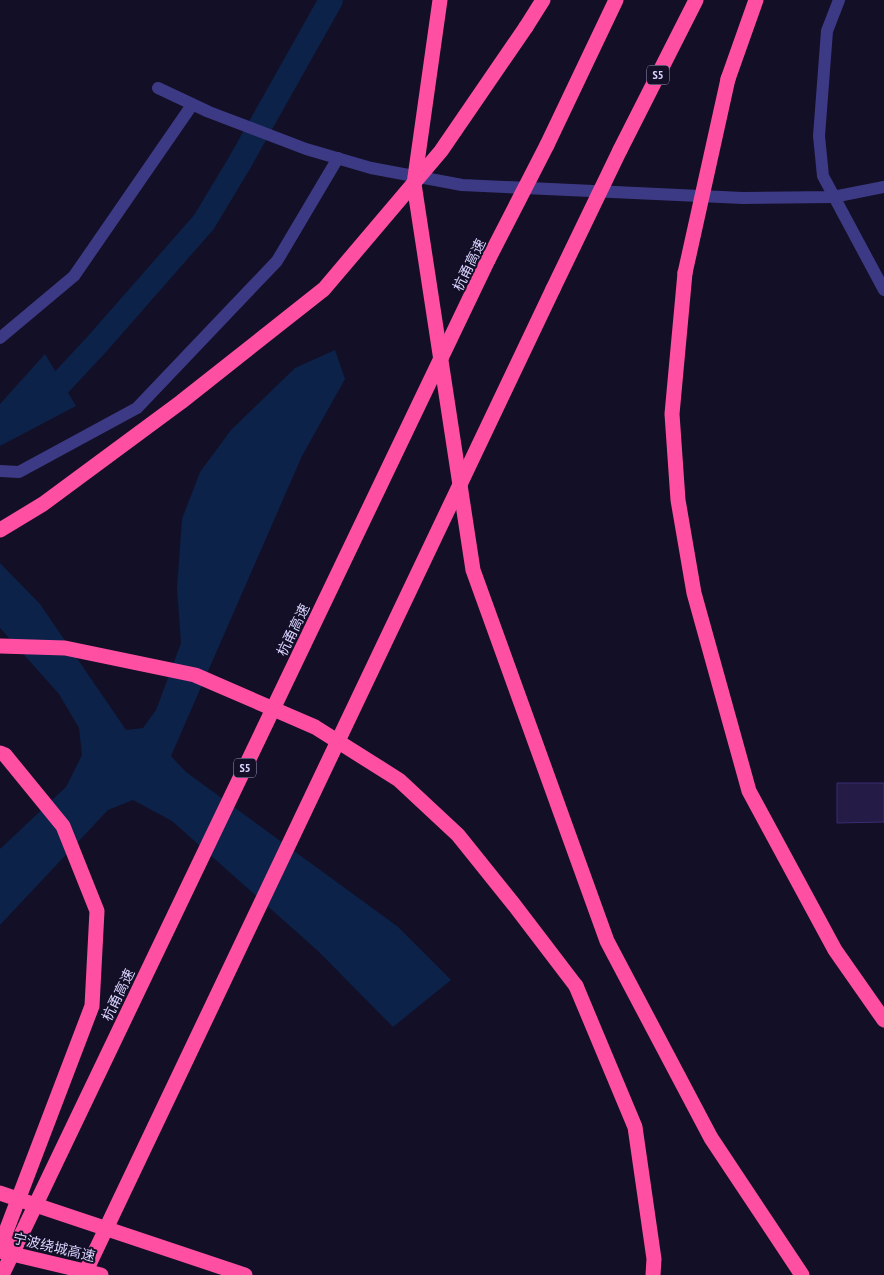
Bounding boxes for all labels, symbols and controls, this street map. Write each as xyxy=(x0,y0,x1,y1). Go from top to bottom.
road number: S5 xyxy=(647,66,669,84)
street label: 杭甬高速 xyxy=(449,236,489,294)
street label: 杭甬高速 xyxy=(273,601,313,659)
road number: S5 xyxy=(234,758,256,778)
street label: 杭甬高速 xyxy=(98,966,138,1024)
street label: 宁波绕城高速 xyxy=(11,1229,97,1265)

